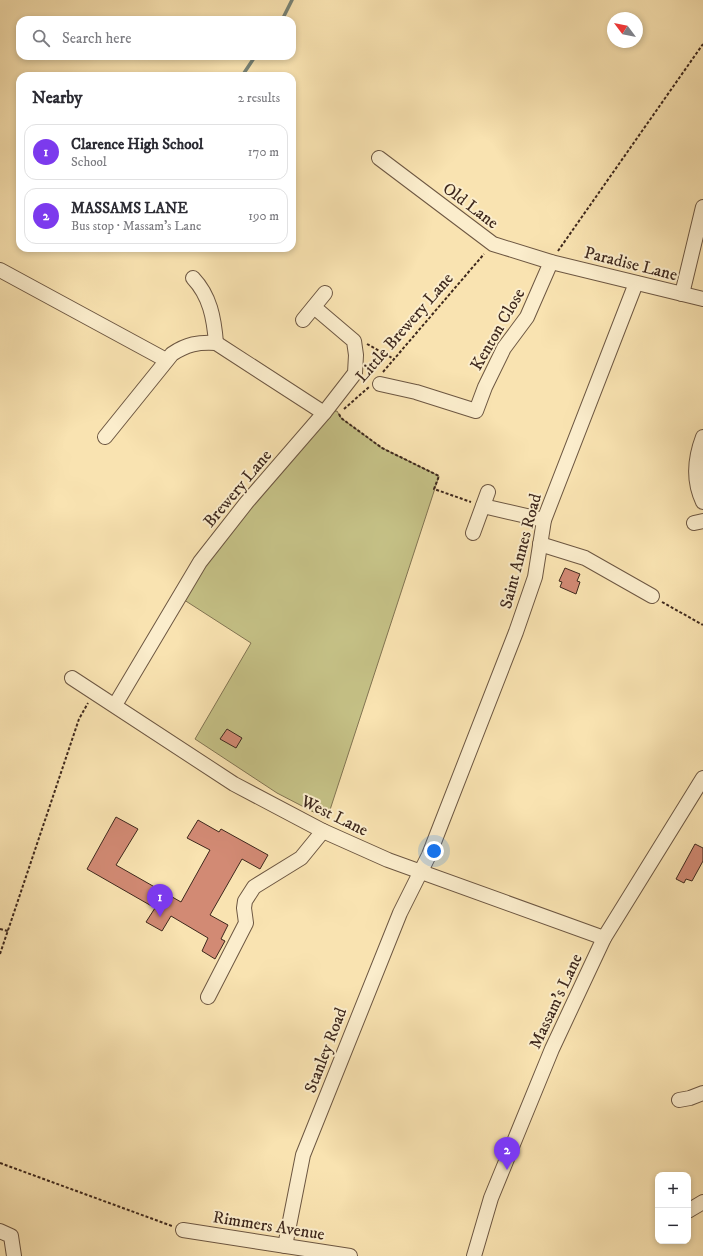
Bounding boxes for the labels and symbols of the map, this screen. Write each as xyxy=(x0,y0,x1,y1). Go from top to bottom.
north arrow xyxy=(607,12,643,48)
street label: Old Lane xyxy=(438,178,503,234)
street label: Paradise Lane xyxy=(582,242,680,286)
street label: Little Brewery Lane xyxy=(351,268,458,387)
street label: Kenton Close xyxy=(466,285,530,374)
street label: Brewery Lane xyxy=(199,445,277,532)
street label: Saint Annes Road xyxy=(495,491,547,611)
street label: West Lane xyxy=(297,790,372,842)
your location xyxy=(424,841,444,861)
pin: 1 xyxy=(147,884,173,917)
street label: Massam's Lane xyxy=(524,950,588,1053)
street label: Stanley Road xyxy=(300,1004,352,1096)
pin: 2 xyxy=(494,1137,520,1170)
street label: Rimmers Avenue xyxy=(211,1206,326,1246)

